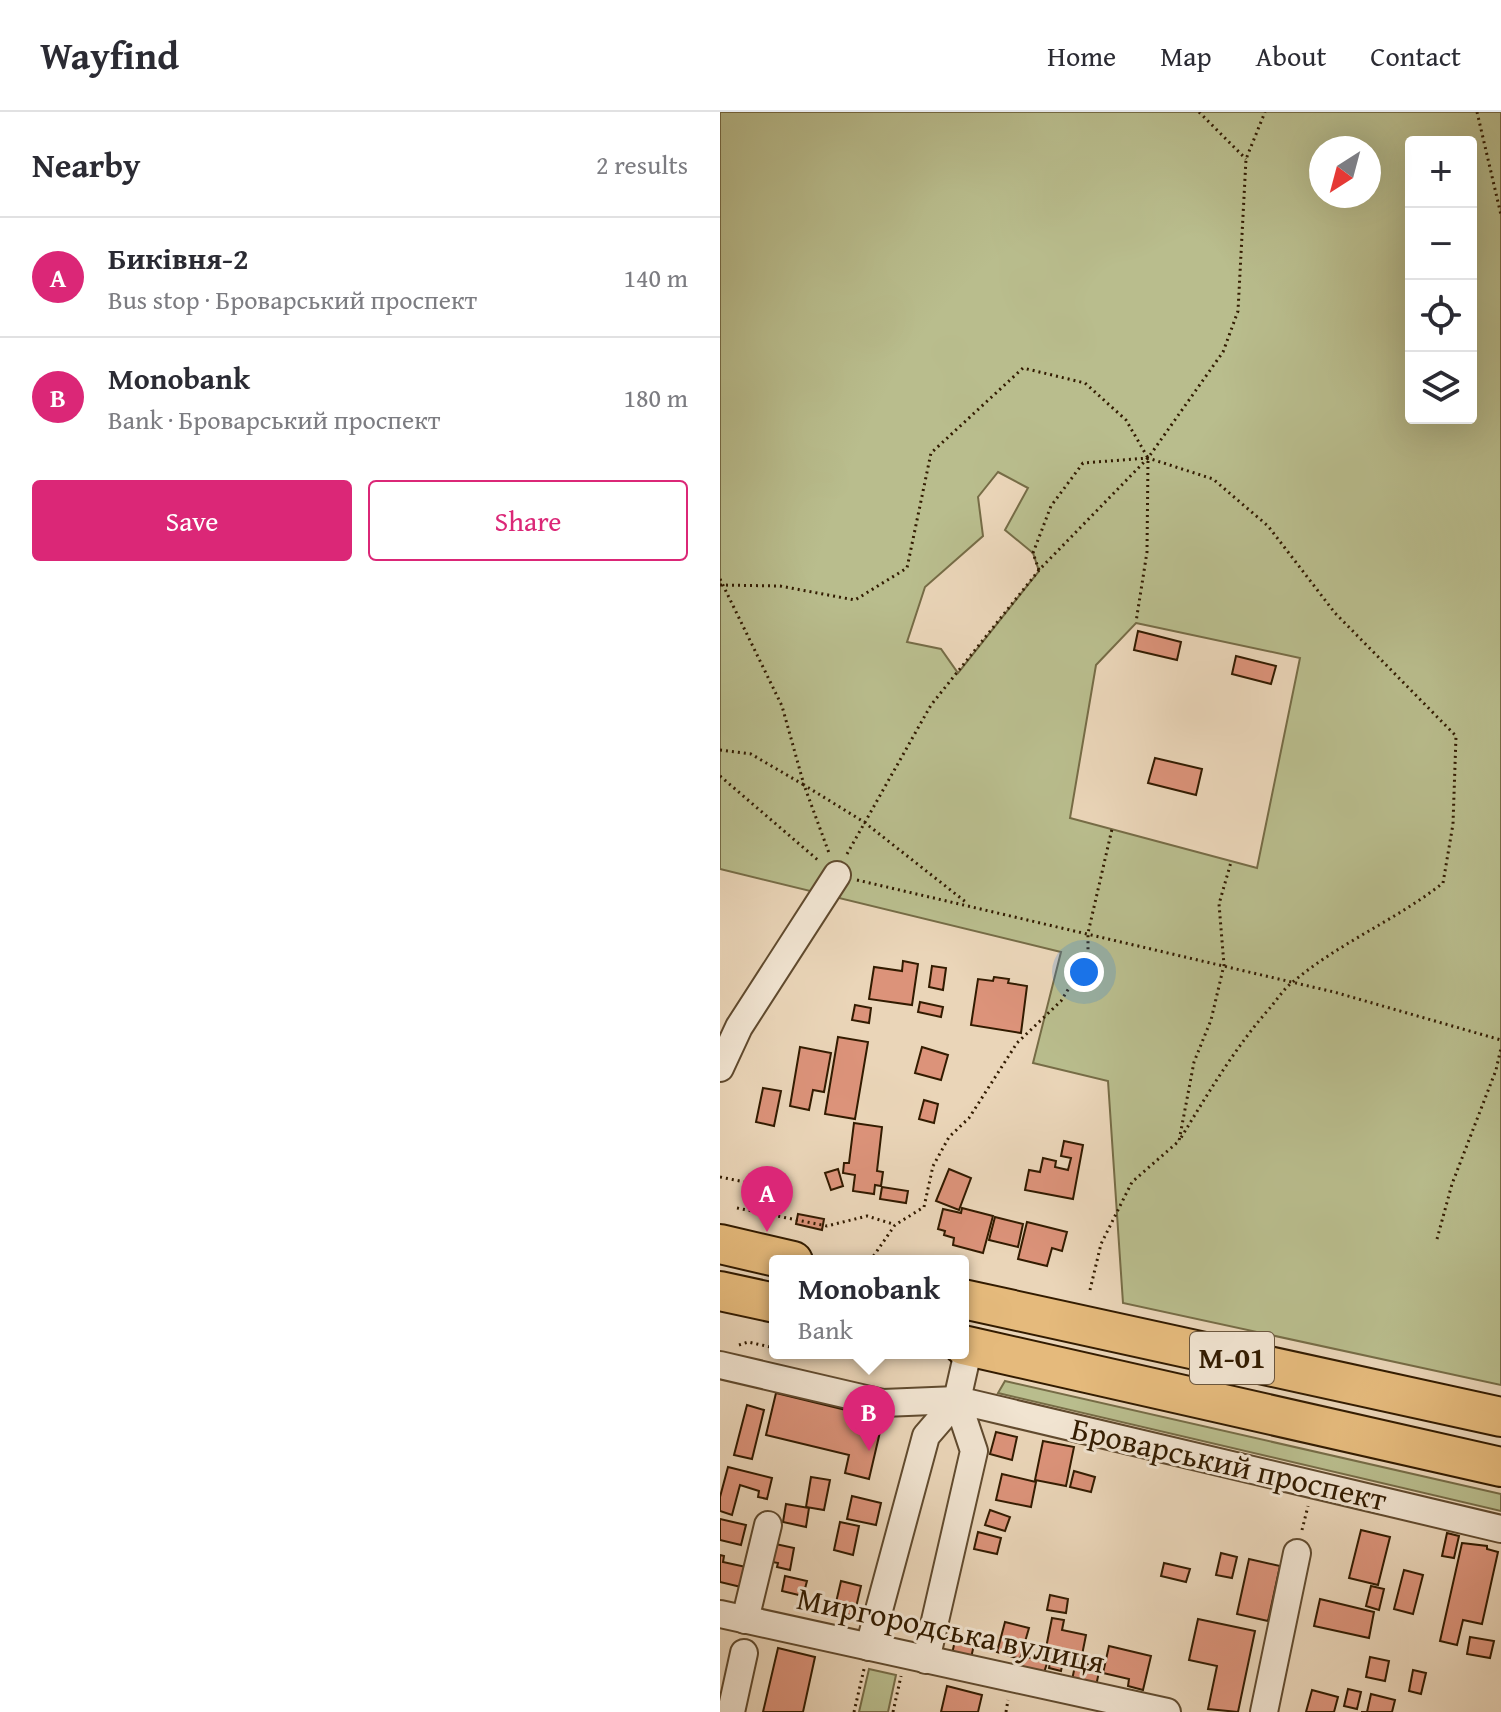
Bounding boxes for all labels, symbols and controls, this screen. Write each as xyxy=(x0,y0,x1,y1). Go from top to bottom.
text: Wayfind xyxy=(40,27,179,83)
text: Home xyxy=(1047,35,1116,76)
text: Map xyxy=(1160,35,1212,76)
text: About xyxy=(1256,35,1326,76)
text: Contact xyxy=(1370,35,1461,76)
north arrow xyxy=(1309,136,1381,208)
map controls xyxy=(1405,136,1477,424)
button: + xyxy=(1405,136,1477,208)
text: Nearby xyxy=(32,140,141,189)
text: 2 results xyxy=(596,145,688,184)
button: − xyxy=(1405,208,1477,280)
text: Бикiвня-2 xyxy=(108,236,248,280)
text: A xyxy=(50,258,66,297)
text: 140 m xyxy=(623,258,688,297)
text: Bus stop · Броварський проспект xyxy=(108,280,477,319)
button: locate xyxy=(1405,280,1477,352)
button: layers xyxy=(1405,352,1477,424)
text: Monobank xyxy=(108,356,250,400)
text: B xyxy=(50,378,66,417)
text: 180 m xyxy=(623,378,688,417)
text: Bank · Броварський проспект xyxy=(108,400,440,439)
button: Save xyxy=(32,480,352,561)
button: Share xyxy=(368,480,688,561)
your location xyxy=(1064,952,1104,992)
pin: A xyxy=(741,1166,793,1232)
popup xyxy=(769,1255,969,1359)
text: Monobank xyxy=(798,1266,940,1310)
text: Bank xyxy=(798,1310,853,1349)
road number: М-01 xyxy=(1190,1332,1274,1384)
pin: B xyxy=(843,1385,895,1451)
street label: Броварський проспект xyxy=(1067,1404,1392,1523)
street label: Миргородська вулиця xyxy=(793,1574,1109,1685)

